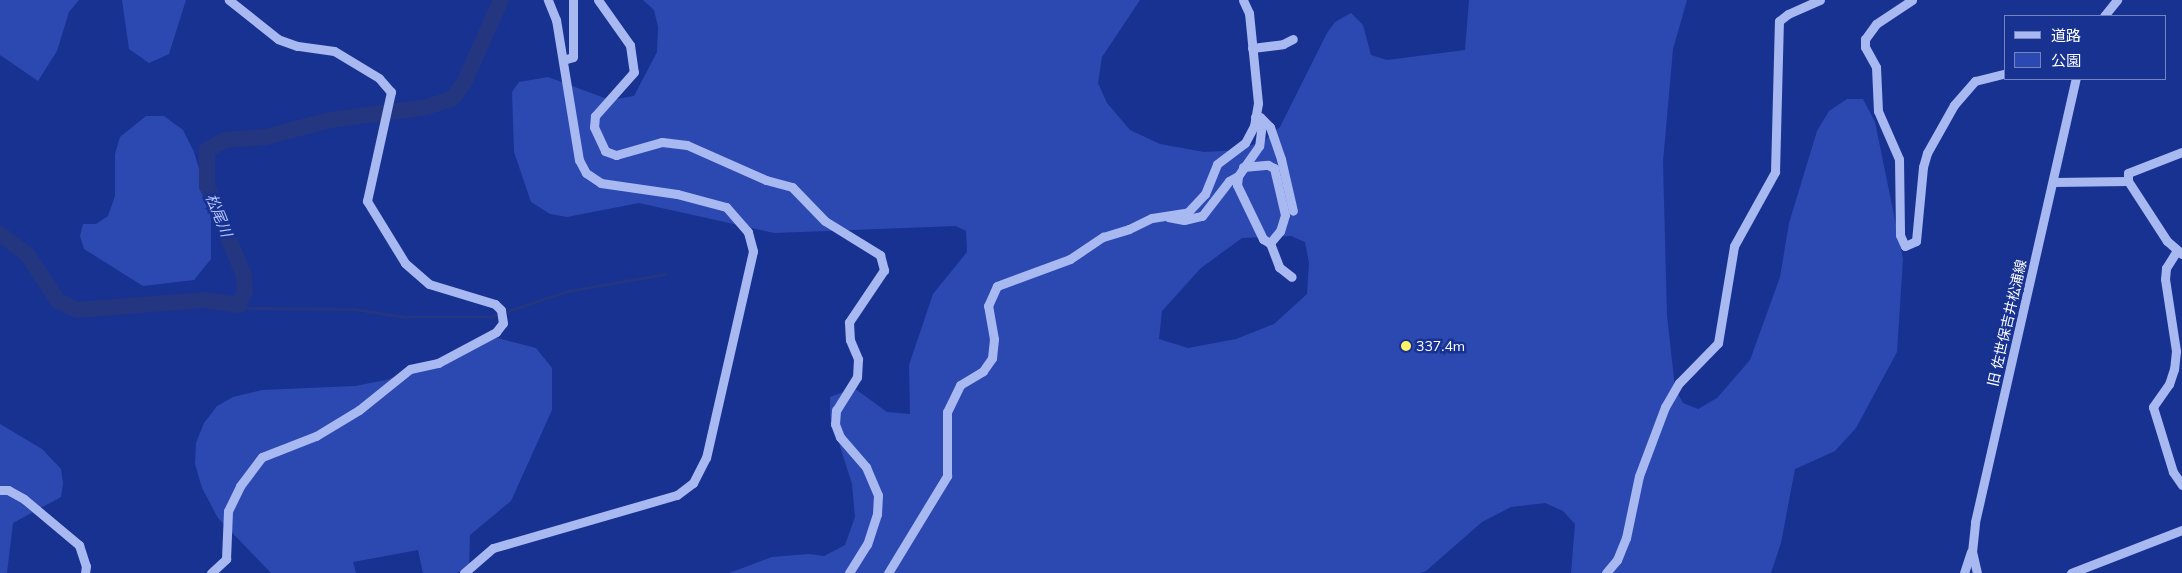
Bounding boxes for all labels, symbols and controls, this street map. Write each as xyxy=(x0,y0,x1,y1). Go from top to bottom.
legend xyxy=(2004,15,2167,80)
text: 道路 xyxy=(2051,26,2081,45)
text: 公園 xyxy=(2051,51,2081,70)
water label: 松尾川 xyxy=(202,191,236,239)
street label: 旧 佐世保吉井松浦線 xyxy=(1984,258,2030,388)
place label: 337.4m xyxy=(1416,338,1465,354)
marker: 337.4m xyxy=(1400,340,1412,352)

